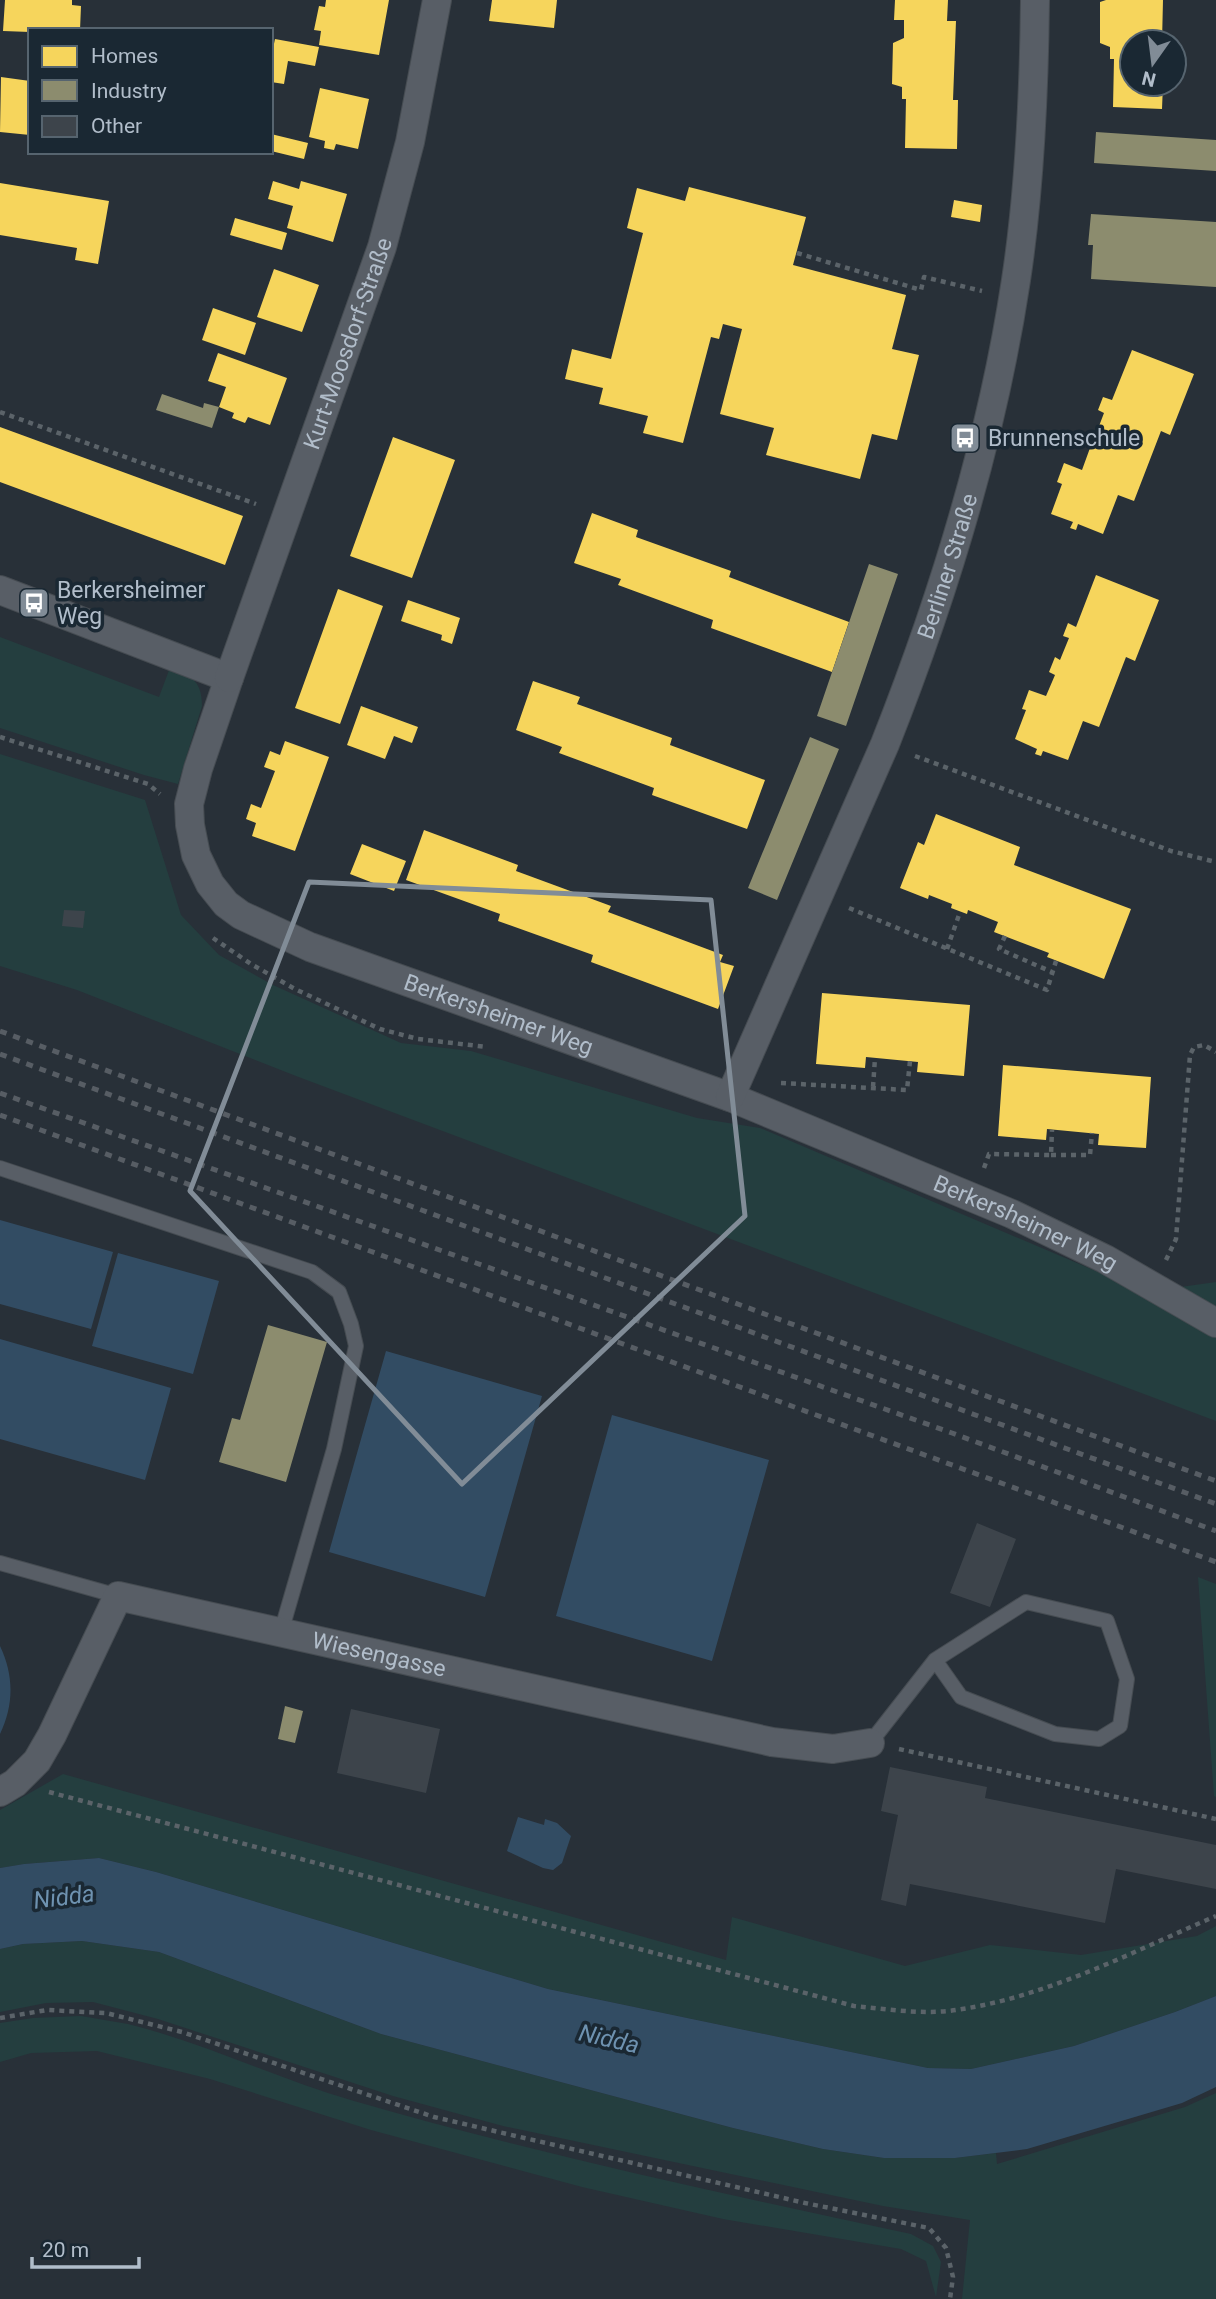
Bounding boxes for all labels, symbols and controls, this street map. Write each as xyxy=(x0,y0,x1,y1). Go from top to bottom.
legend xyxy=(28,28,273,154)
north arrow xyxy=(1118,28,1188,98)
text: Homes xyxy=(91,44,158,68)
text: N xyxy=(1140,66,1158,92)
text: Industry xyxy=(91,79,167,103)
text: Other xyxy=(91,114,142,138)
street label: Kurt-Moosdorf-Straße xyxy=(298,235,398,453)
bus stop icon: Brunnenschule xyxy=(948,421,982,455)
place label: Brunnenschule xyxy=(988,425,1140,452)
street label: Berliner Straße xyxy=(912,491,983,643)
place label: Berkersheimer Weg xyxy=(57,577,205,630)
bus stop icon: Berkersheimer Weg xyxy=(17,586,51,620)
street label: Berkersheimer Weg xyxy=(400,969,597,1061)
street label: Berkersheimer Weg xyxy=(929,1170,1122,1277)
street label: Wiesengasse xyxy=(309,1627,448,1683)
water label: Nidda xyxy=(32,1879,96,1915)
water label: Nidda xyxy=(576,2018,642,2060)
scale bar xyxy=(32,2226,138,2270)
text: 20 m xyxy=(42,2238,89,2262)

